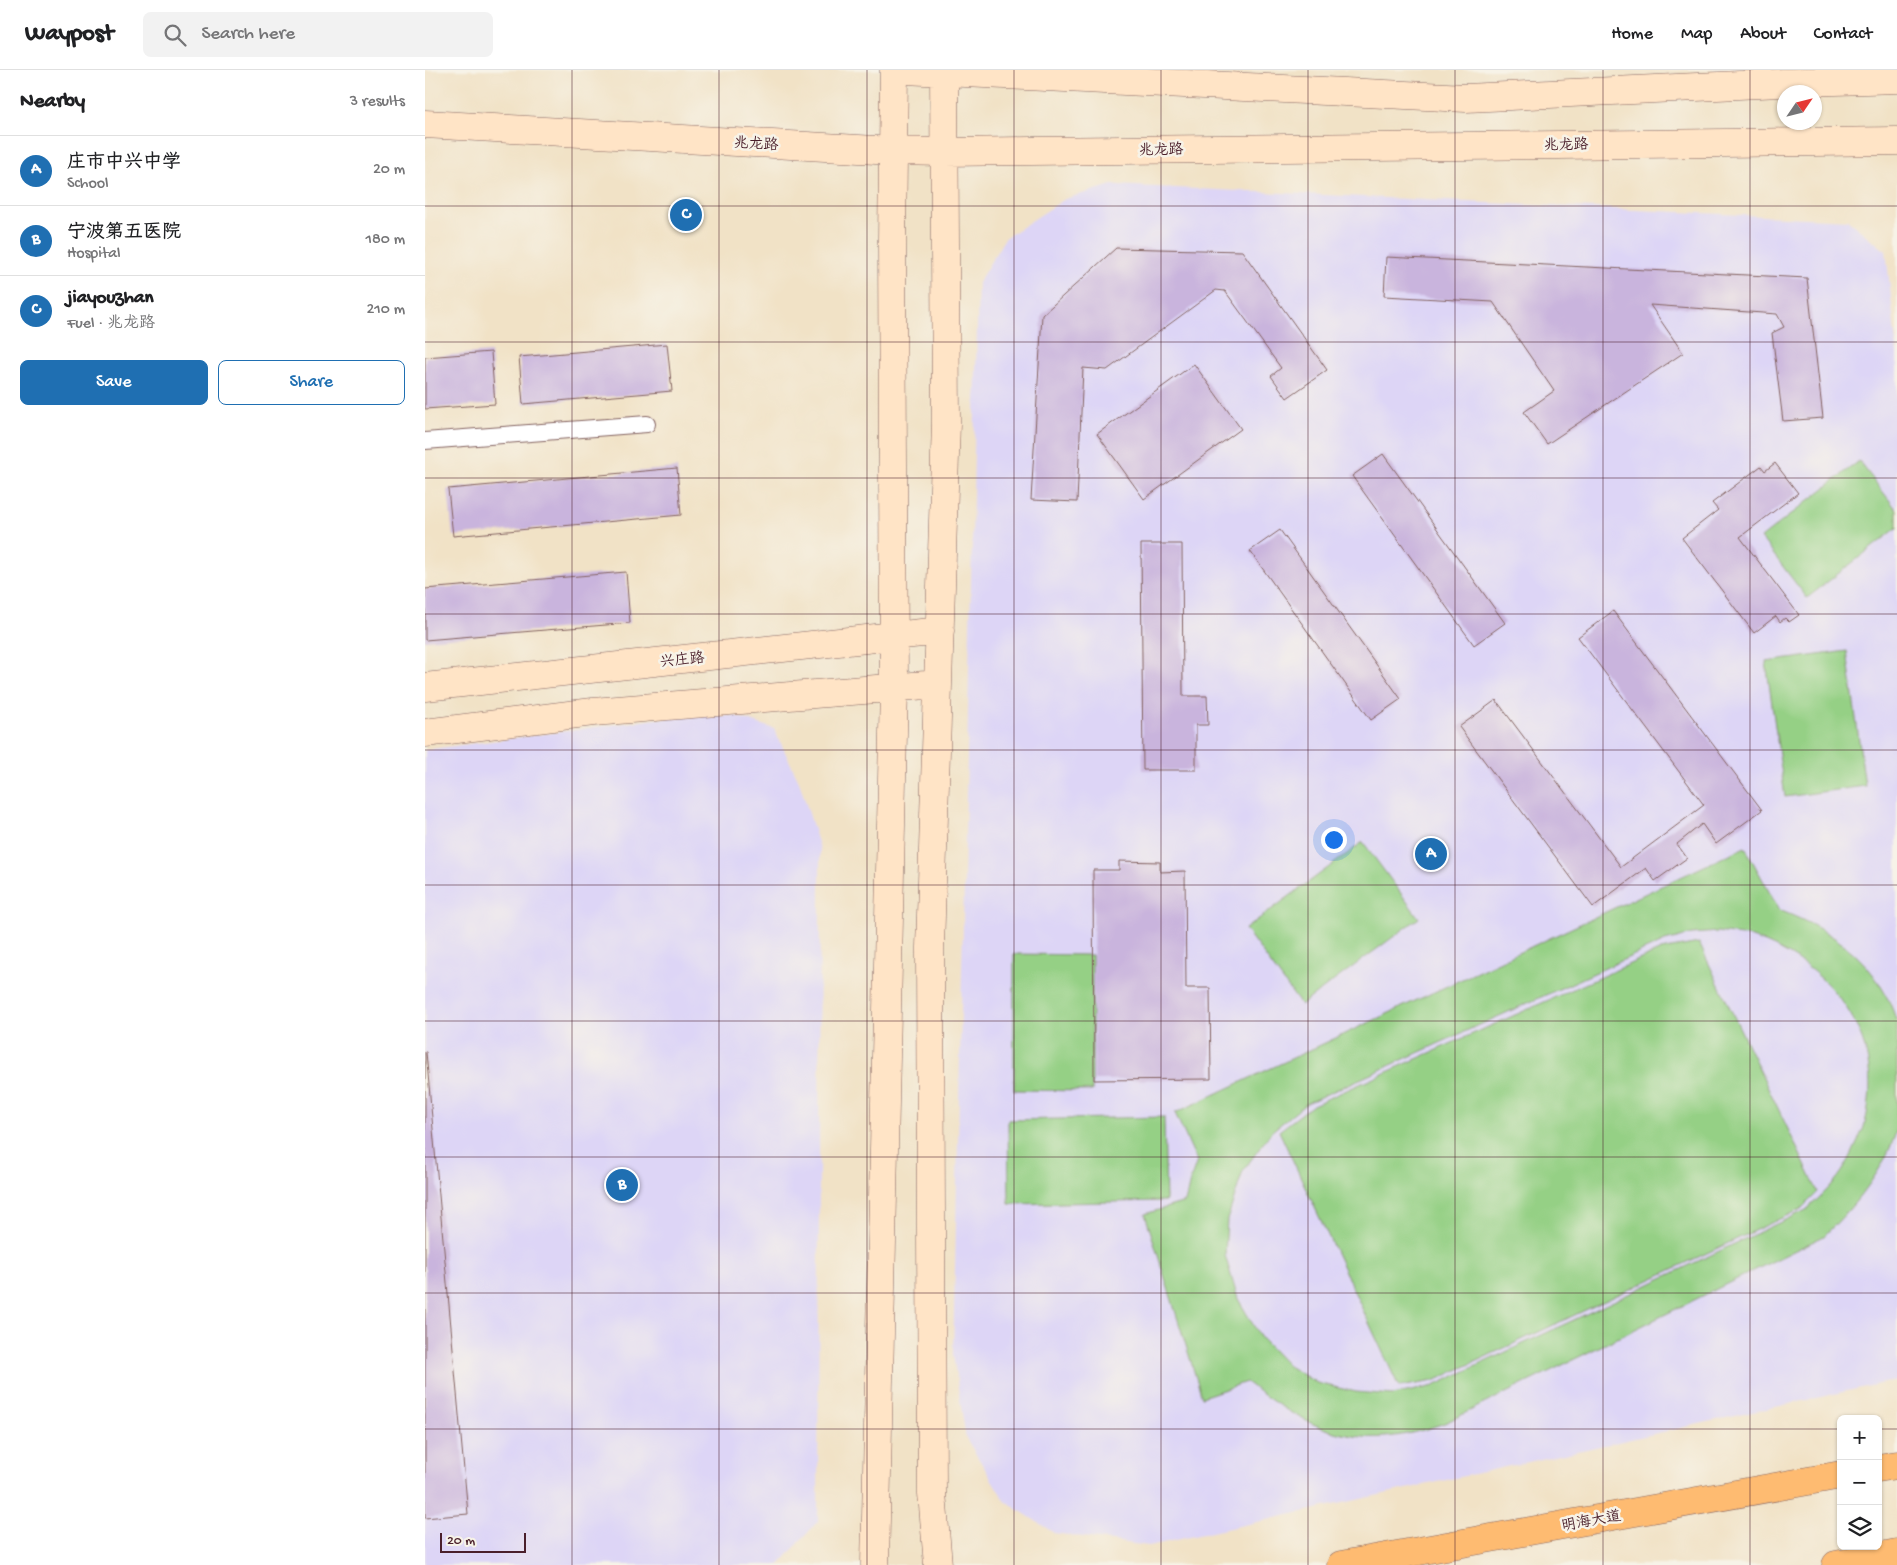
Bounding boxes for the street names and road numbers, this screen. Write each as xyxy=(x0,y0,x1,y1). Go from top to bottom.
street label: 兆龙路 xyxy=(733,135,779,155)
street label: 兆龙路 xyxy=(1543,137,1589,155)
street label: 兆龙路 xyxy=(1138,142,1184,160)
street label: 兴庄路 xyxy=(659,650,706,672)
street label: 明海大道 xyxy=(1560,1508,1622,1536)

